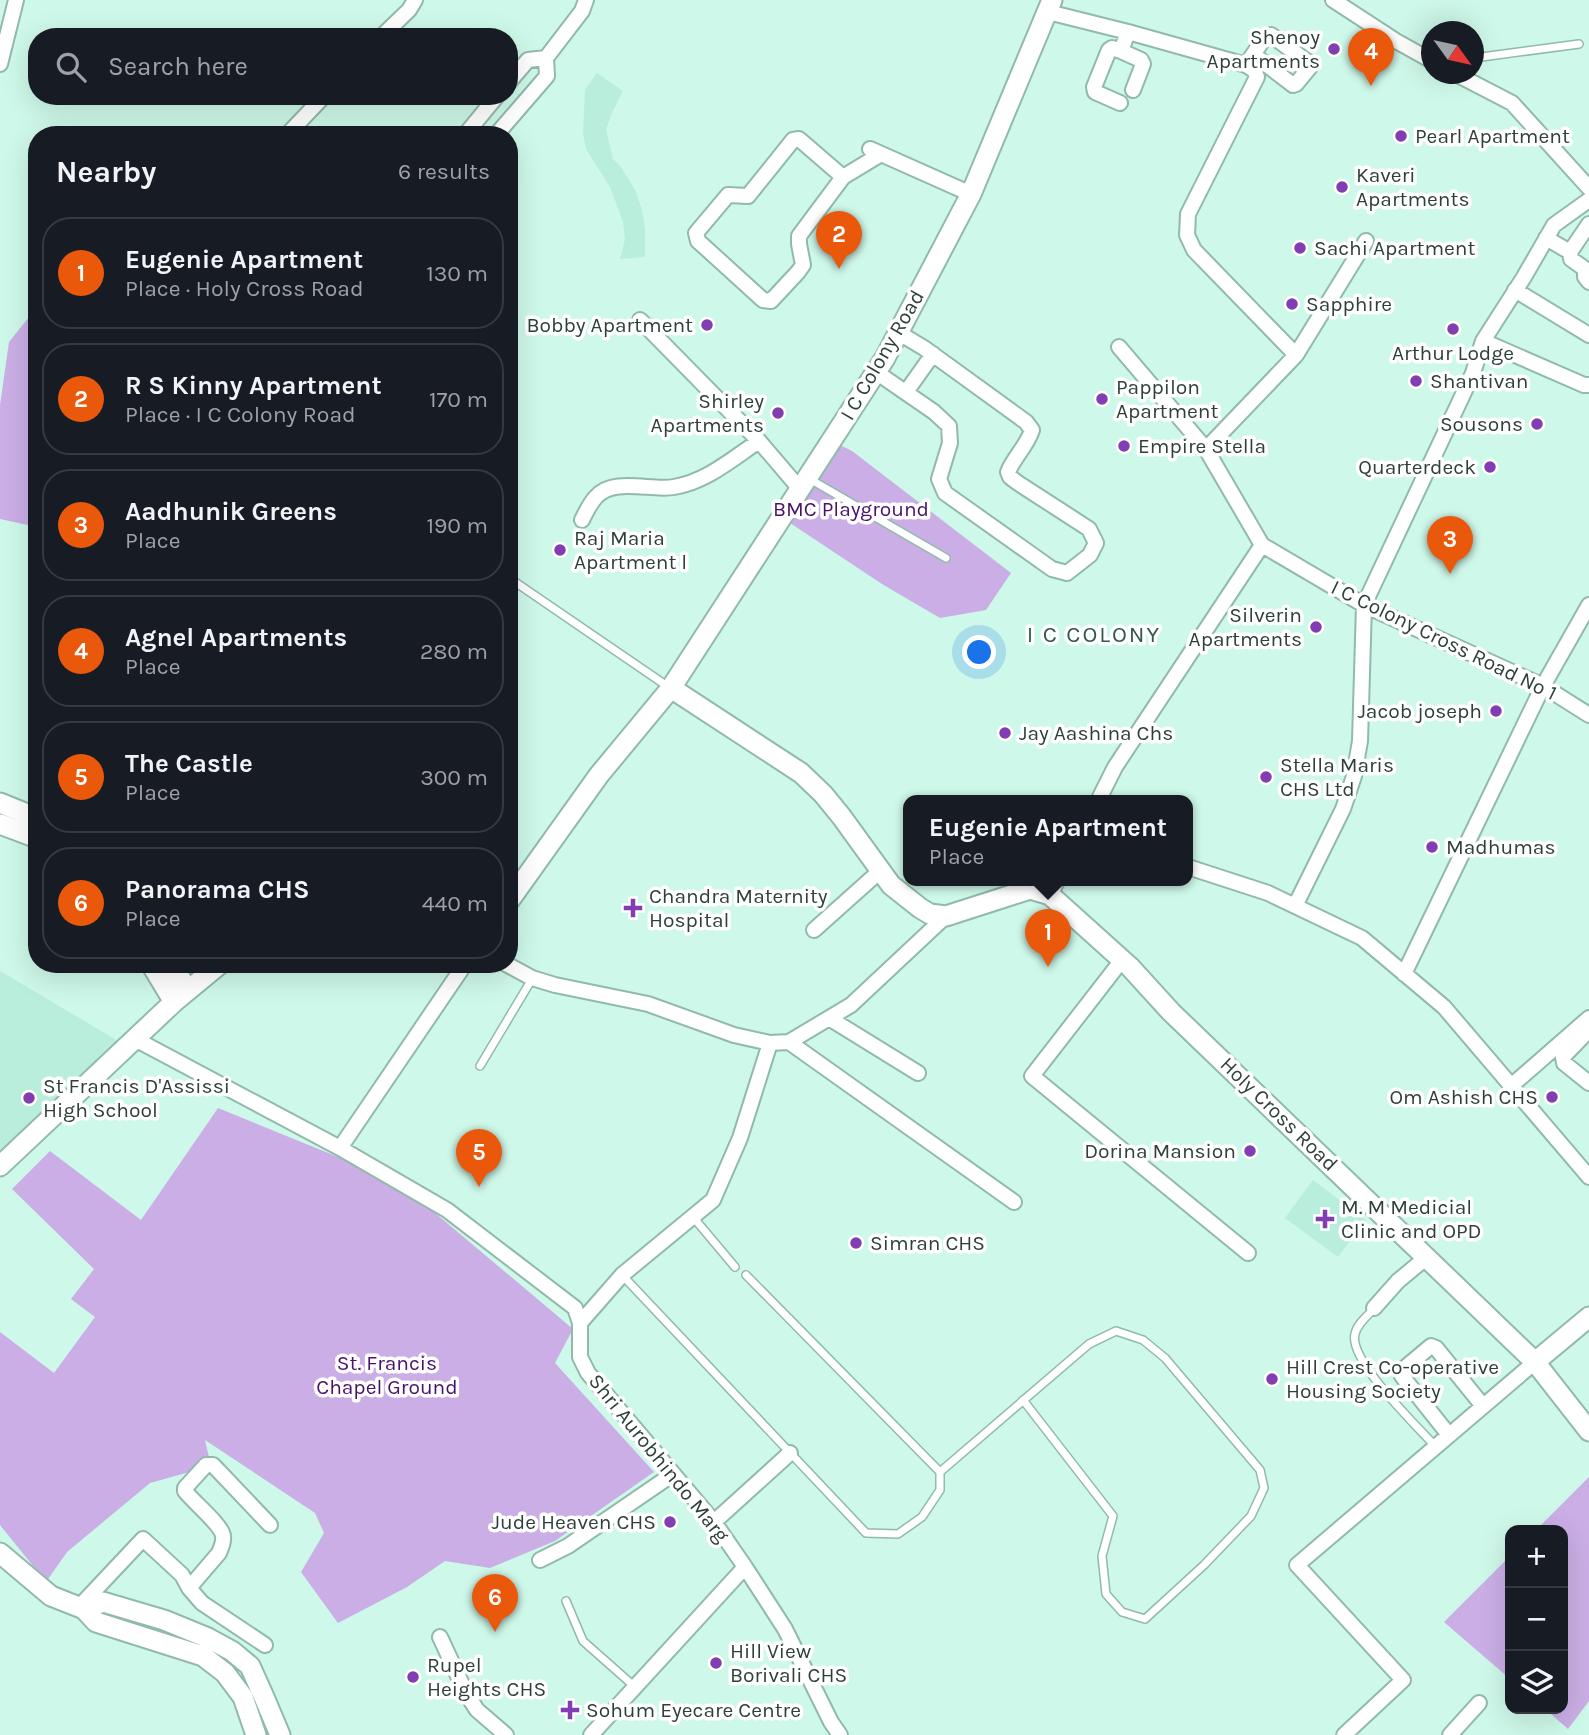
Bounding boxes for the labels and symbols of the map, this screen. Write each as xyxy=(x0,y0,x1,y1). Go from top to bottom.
north arrow xyxy=(1421,21,1484,84)
place label: Shenoy Apartments xyxy=(1207,25,1320,73)
pin: 4 xyxy=(1348,28,1394,86)
marker: Shenoy Apartments xyxy=(1326,41,1342,57)
place label: Pearl Apartment xyxy=(1415,124,1570,148)
marker: Pearl Apartment xyxy=(1393,128,1409,144)
place label: Kaveri Apartments xyxy=(1356,163,1469,211)
marker: Kaveri Apartments xyxy=(1334,179,1350,195)
pin: 2 xyxy=(816,211,862,269)
place label: Sachi Apartment xyxy=(1314,236,1475,260)
marker: Sachi Apartment xyxy=(1292,240,1308,256)
street label: I C Colony Road xyxy=(835,286,929,424)
place label: Sapphire xyxy=(1306,292,1392,316)
marker: Sapphire xyxy=(1284,296,1300,312)
place label: Bobby Apartment xyxy=(526,313,693,337)
marker: Bobby Apartment xyxy=(699,317,715,333)
marker: Arthur Lodge xyxy=(1445,321,1461,337)
place label: Arthur Lodge xyxy=(1392,341,1514,365)
place label: Shantivan xyxy=(1430,369,1529,393)
marker: Shantivan xyxy=(1408,373,1424,389)
place label: Pappilon Apartment xyxy=(1116,375,1218,423)
place label: Shirley Apartments xyxy=(651,389,764,437)
marker: Pappilon Apartment xyxy=(1094,391,1110,407)
marker: Shirley Apartments xyxy=(770,405,786,421)
place label: Sousons xyxy=(1440,412,1523,436)
marker: Sousons xyxy=(1529,416,1545,432)
place label: Empire Stella xyxy=(1138,434,1266,458)
marker: Empire Stella xyxy=(1116,438,1132,454)
place label: Quarterdeck xyxy=(1358,455,1476,479)
marker: Quarterdeck xyxy=(1482,459,1498,475)
park label: BMC Playground xyxy=(773,497,929,521)
pin: 3 xyxy=(1427,516,1473,574)
place label: Raj Maria Apartment l xyxy=(574,526,687,574)
marker: Raj Maria Apartment l xyxy=(552,542,568,558)
street label: I C Colony Cross Road No 1 xyxy=(1327,575,1561,705)
place label: Silverin Apartments xyxy=(1189,603,1302,651)
marker: Silverin Apartments xyxy=(1308,619,1324,635)
district label: I C COLONY xyxy=(1027,621,1161,648)
your location xyxy=(962,635,996,669)
place label: Jacob joseph xyxy=(1357,699,1482,723)
marker: Jacob joseph xyxy=(1488,703,1504,719)
place label: Jay Aashina Chs xyxy=(1019,721,1173,745)
marker: Jay Aashina Chs xyxy=(997,725,1013,741)
place label: Stella Maris CHS Ltd xyxy=(1280,753,1394,801)
marker: Stella Maris CHS Ltd xyxy=(1258,769,1274,785)
place label: Madhumas xyxy=(1446,835,1555,859)
marker: Madhumas xyxy=(1424,839,1440,855)
place label: Chandra Maternity Hospital xyxy=(649,884,828,932)
marker: Chandra Maternity Hospital xyxy=(623,898,643,918)
pin: 1 xyxy=(1025,909,1071,967)
street label: Holy Cross Road xyxy=(1215,1052,1343,1176)
place label: St Francis D'Assissi High School xyxy=(43,1074,230,1122)
place label: Om Ashish CHS xyxy=(1389,1085,1538,1109)
marker: Om Ashish CHS xyxy=(1544,1089,1560,1105)
marker: St Francis D'Assissi High School xyxy=(21,1090,37,1106)
pin: 5 xyxy=(456,1129,502,1187)
place label: Dorina Mansion xyxy=(1084,1139,1236,1163)
marker: Dorina Mansion xyxy=(1242,1143,1258,1159)
place label: M. M Medicial Clinic and OPD xyxy=(1341,1195,1481,1243)
marker: M. M Medicial Clinic and OPD xyxy=(1315,1209,1335,1229)
place label: Simran CHS xyxy=(870,1231,985,1255)
marker: Simran CHS xyxy=(848,1235,864,1251)
park label: St. Francis Chapel Ground xyxy=(316,1351,458,1399)
place label: Hill Crest Co-operative Housing Society xyxy=(1286,1355,1499,1403)
street label: Shri Aurobhindo Marg xyxy=(584,1369,734,1547)
marker: Hill Crest Co-operative Housing Society xyxy=(1264,1371,1280,1387)
place label: Jude Heaven CHS xyxy=(492,1510,656,1534)
marker: Jude Heaven CHS xyxy=(662,1514,678,1530)
pin: 6 xyxy=(472,1574,518,1632)
place label: Hill View Borivali CHS xyxy=(730,1639,847,1687)
place label: Rupel Heights CHS xyxy=(427,1653,546,1701)
marker: Hill View Borivali CHS xyxy=(708,1655,724,1671)
marker: Rupel Heights CHS xyxy=(405,1669,421,1685)
place label: Sohum Eyecare Centre xyxy=(586,1698,801,1722)
marker: Sohum Eyecare Centre xyxy=(560,1700,580,1720)

